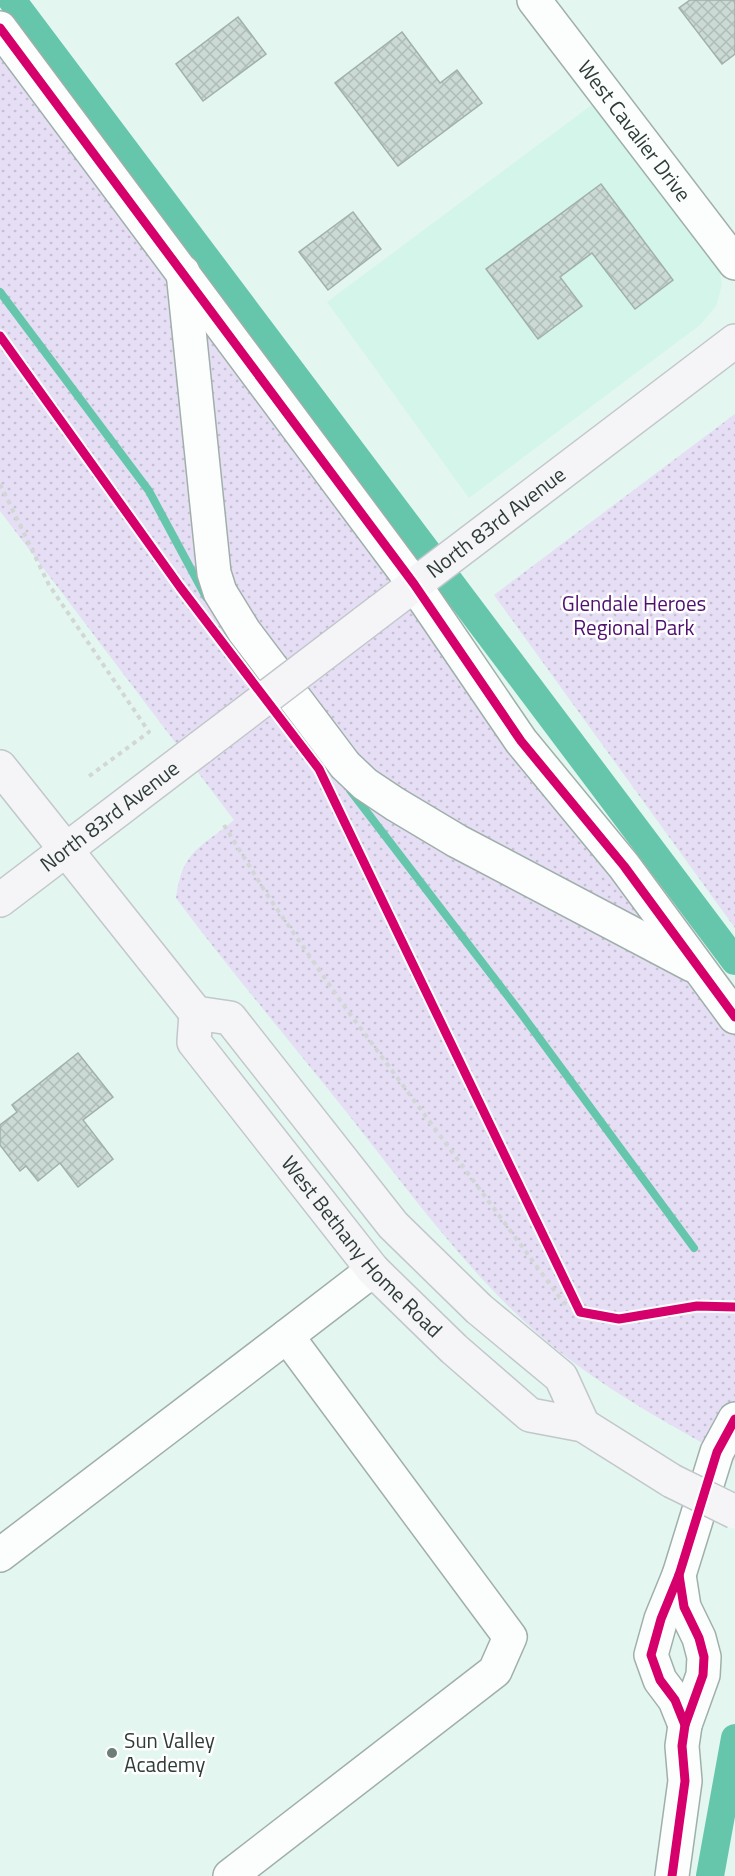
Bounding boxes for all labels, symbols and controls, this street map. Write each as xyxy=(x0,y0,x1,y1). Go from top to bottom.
street label: West Cavalier Drive xyxy=(570,53,700,208)
street label: North 83rd Avenue xyxy=(419,458,572,585)
park label: Glendale Heroes Regional Park xyxy=(562,587,706,643)
street label: North 83rd Avenue xyxy=(33,752,186,879)
street label: West Bethany Home Road xyxy=(274,1148,450,1345)
place label: Sun Valley Academy xyxy=(124,1724,215,1780)
marker: Sun Valley Academy xyxy=(105,1746,119,1760)

